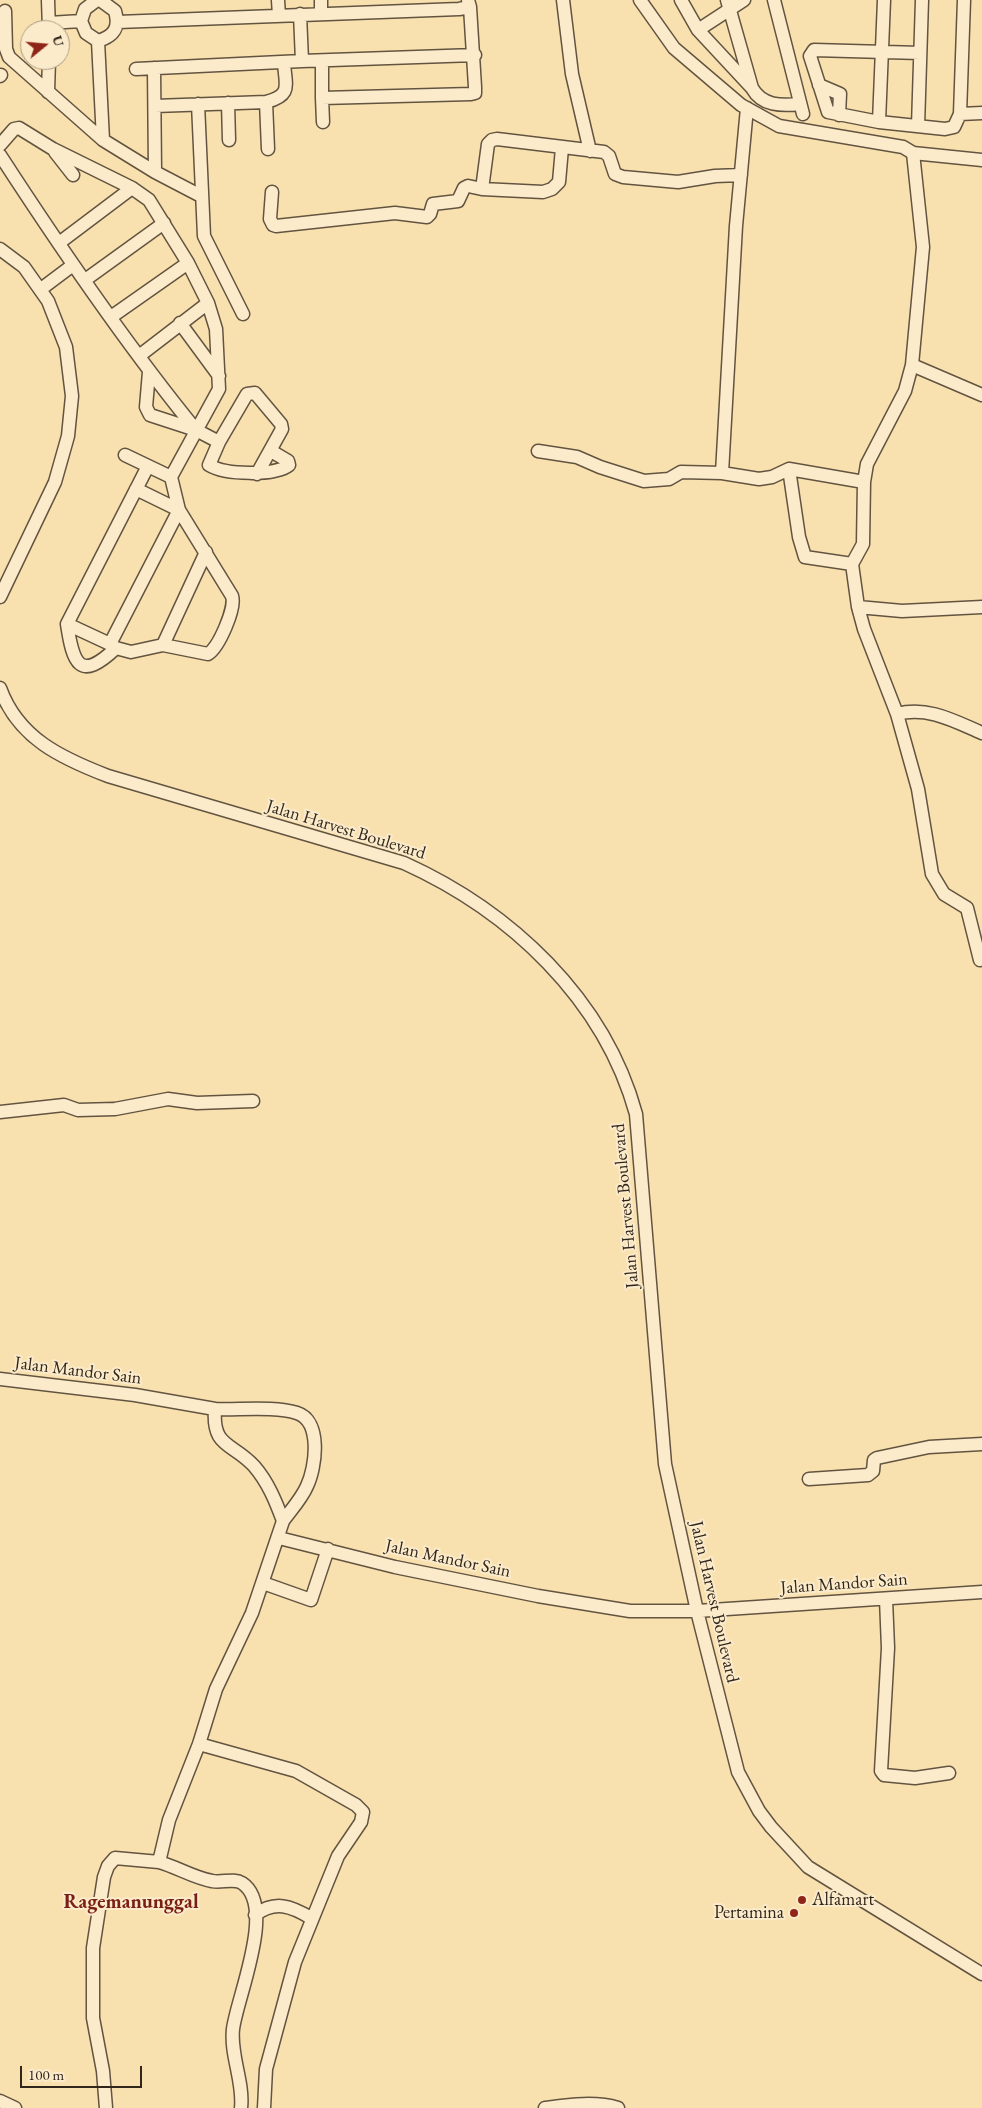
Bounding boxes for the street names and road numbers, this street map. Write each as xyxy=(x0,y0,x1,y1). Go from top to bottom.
street label: Jalan Harvest Boulevard xyxy=(264,795,428,865)
street label: Jalan Harvest Boulevard xyxy=(608,1123,644,1289)
street label: Jalan Mandor Sain xyxy=(13,1353,143,1389)
street label: Jalan Harvest Boulevard xyxy=(685,1519,743,1685)
street label: Jalan Mandor Sain xyxy=(383,1535,513,1583)
street label: Jalan Mandor Sain xyxy=(780,1569,908,1599)

